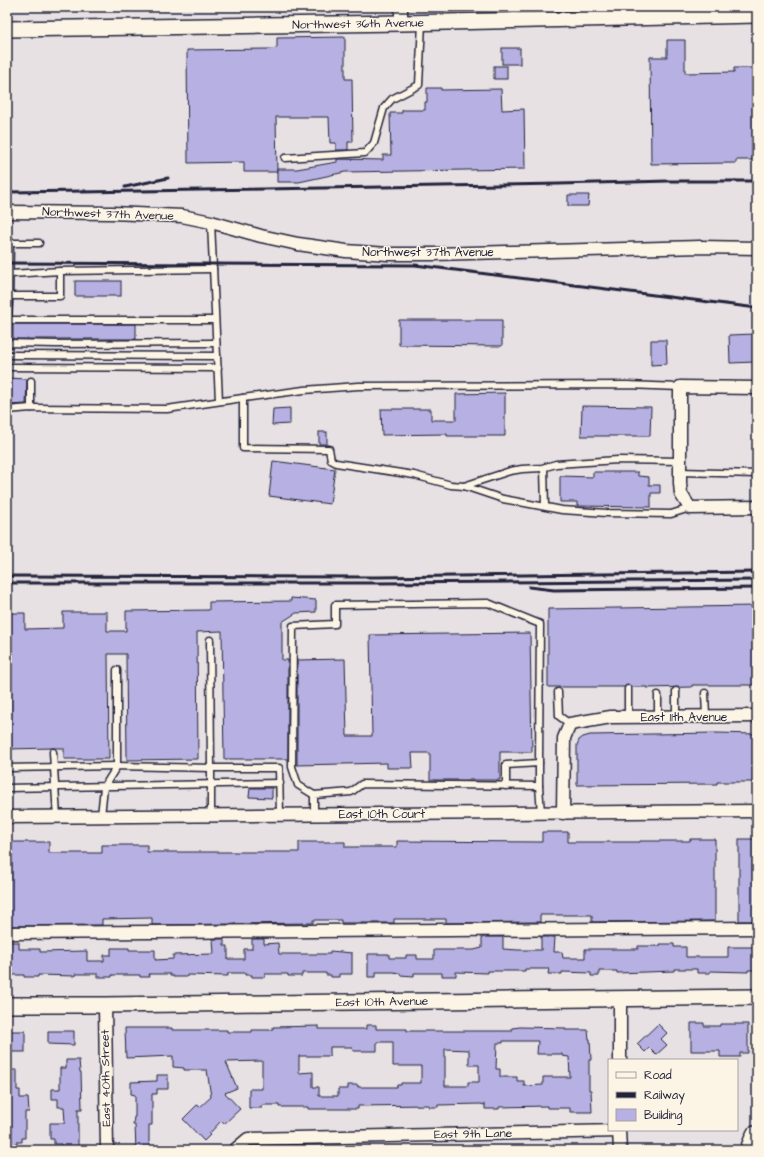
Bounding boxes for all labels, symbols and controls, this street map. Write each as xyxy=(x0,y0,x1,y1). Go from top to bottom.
street label: Northwest 36th Avenue xyxy=(292,14,425,34)
street label: Northwest 37th Avenue xyxy=(42,203,175,225)
street label: Northwest 37th Avenue xyxy=(362,244,494,261)
street label: East 11th Avenue xyxy=(641,709,728,726)
street label: East 10th Court xyxy=(339,806,425,823)
street label: East 10th Avenue xyxy=(336,993,429,1011)
street label: East 40th Street xyxy=(97,1029,115,1127)
legend xyxy=(608,1059,738,1131)
text: Road xyxy=(644,1067,672,1084)
text: Railway xyxy=(644,1087,685,1105)
text: Building xyxy=(644,1107,682,1125)
street label: East 9th Lane xyxy=(434,1125,513,1143)

